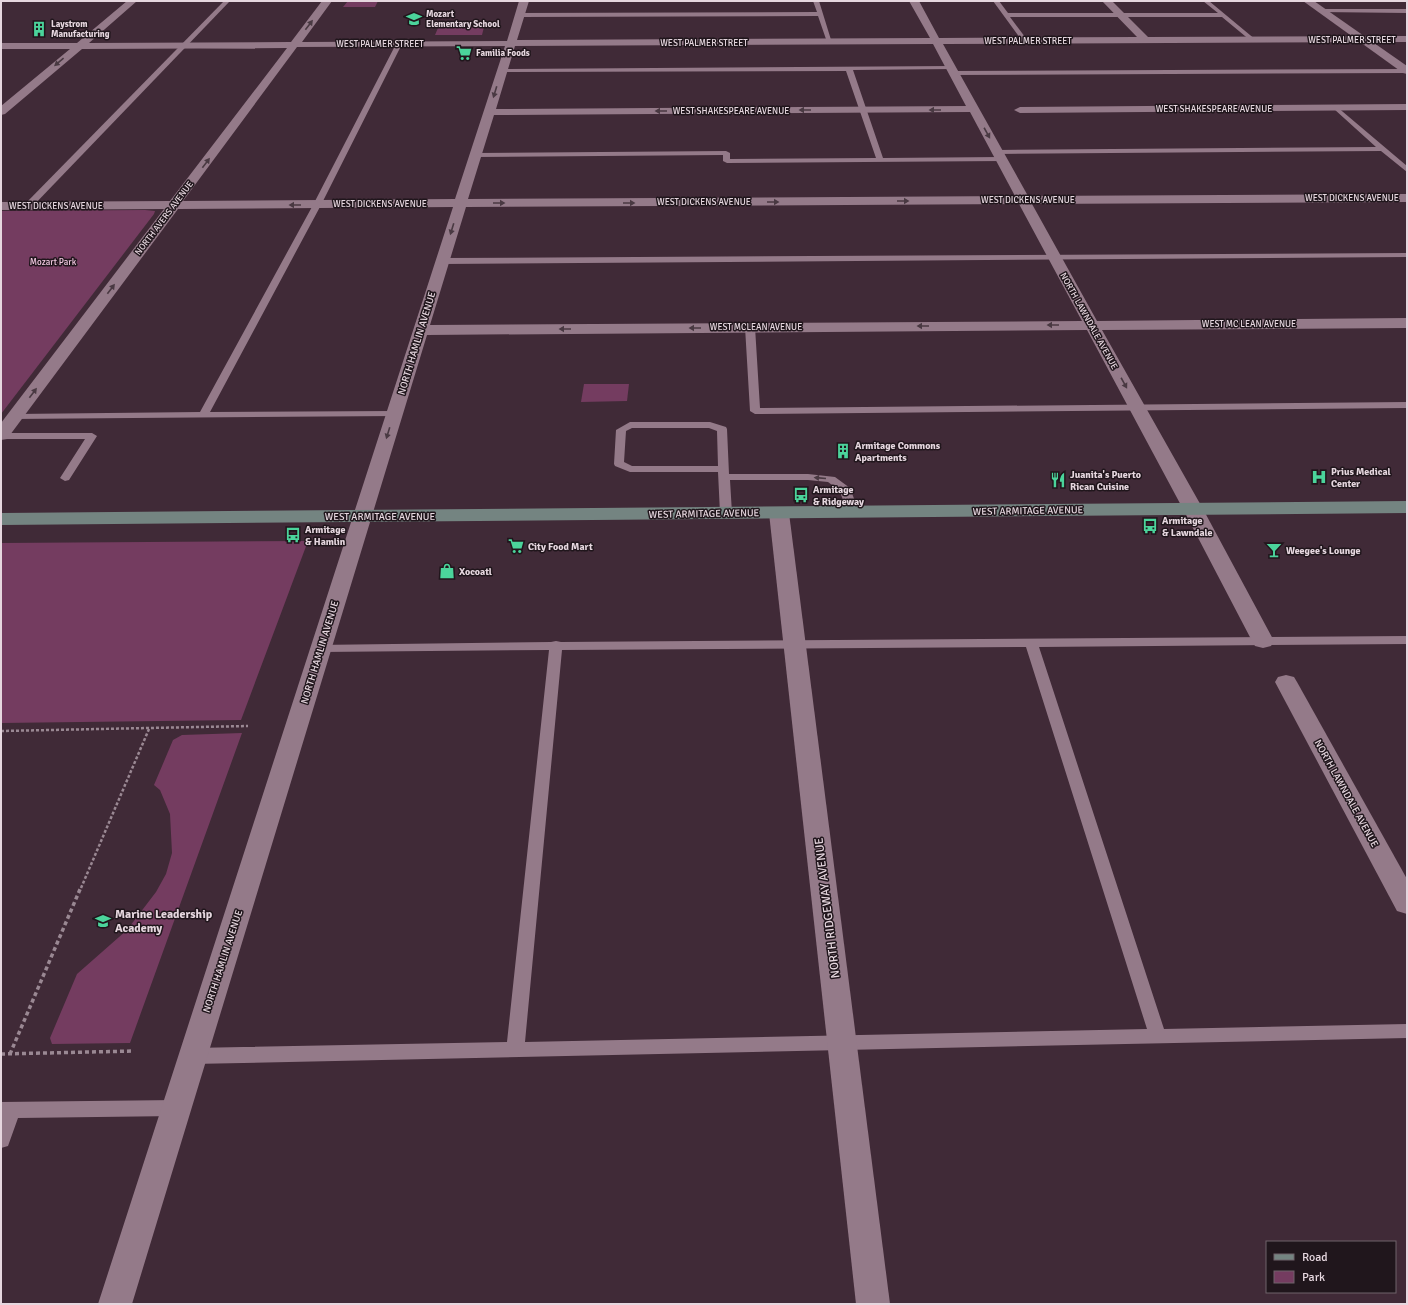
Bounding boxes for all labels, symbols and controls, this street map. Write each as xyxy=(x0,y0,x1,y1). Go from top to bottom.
place label: Mozart Elementary School xyxy=(426,9,500,30)
school or university icon: Mozart Elementary School xyxy=(405,10,423,28)
place label: Laystrom Manufacturing xyxy=(51,19,110,40)
building icon: Laystrom Manufacturing xyxy=(30,20,48,38)
one-way arrow xyxy=(305,20,313,30)
street label: WEST PALMER STREET xyxy=(1308,35,1396,46)
street label: WEST PALMER STREET xyxy=(984,36,1072,47)
street label: WEST PALMER STREET xyxy=(660,38,748,49)
street label: WEST PALMER STREET xyxy=(336,39,424,50)
supermarket icon: Familia Foods xyxy=(455,44,473,62)
place label: Familia Foods xyxy=(476,48,530,59)
one-way arrow xyxy=(54,58,65,67)
one-way arrow xyxy=(492,86,498,98)
street label: WEST SHAKESPEARE AVENUE xyxy=(1156,104,1272,115)
street label: WEST SHAKESPEARE AVENUE xyxy=(673,106,789,117)
one-way arrow xyxy=(798,107,811,113)
one-way arrow xyxy=(928,107,941,113)
one-way arrow xyxy=(654,108,667,114)
one-way arrow xyxy=(983,127,990,139)
one-way arrow xyxy=(202,157,210,168)
street label: NORTH AVERS AVENUE xyxy=(133,179,196,258)
street label: WEST DICKENS AVENUE xyxy=(1305,193,1399,204)
street label: WEST DICKENS AVENUE xyxy=(981,195,1075,206)
street label: WEST DICKENS AVENUE xyxy=(657,197,751,208)
one-way arrow xyxy=(897,198,910,204)
street label: WEST DICKENS AVENUE xyxy=(333,199,427,210)
one-way arrow xyxy=(767,199,780,205)
one-way arrow xyxy=(493,200,505,207)
one-way arrow xyxy=(623,200,636,206)
street label: WEST DICKENS AVENUE xyxy=(9,201,103,212)
one-way arrow xyxy=(288,202,301,208)
one-way arrow xyxy=(449,223,455,235)
park label: Mozart Park xyxy=(30,257,77,268)
street label: NORTH LAWNDALE AVENUE xyxy=(1057,271,1120,372)
one-way arrow xyxy=(107,284,115,294)
street label: NORTH HAMLIN AVENUE xyxy=(396,290,438,396)
street label: WEST MC LEAN AVENUE xyxy=(1202,319,1296,330)
street label: WEST MCLEAN AVENUE xyxy=(710,322,802,333)
one-way arrow xyxy=(1046,322,1059,328)
one-way arrow xyxy=(916,323,929,329)
one-way arrow xyxy=(559,325,571,332)
one-way arrow xyxy=(688,325,701,331)
one-way arrow xyxy=(1121,378,1127,389)
one-way arrow xyxy=(29,387,37,398)
one-way arrow xyxy=(385,428,391,440)
place label: Armitage Commons Apartments xyxy=(855,440,941,464)
building icon: Armitage Commons Apartments xyxy=(834,442,852,460)
place label: Prius Medical Center xyxy=(1331,466,1391,490)
hospital icon: Prius Medical Center xyxy=(1310,468,1328,486)
place label: Juanita's Puerto Rican Cuisine xyxy=(1070,469,1141,493)
restaurant icon: Juanita's Puerto Rican Cuisine xyxy=(1049,471,1067,489)
one-way arrow xyxy=(814,474,826,481)
place label: Armitage & Ridgeway xyxy=(813,484,864,508)
bus stop icon: Armitage & Ridgeway xyxy=(792,486,810,504)
street label: WEST ARMITAGE AVENUE xyxy=(973,504,1084,518)
street label: WEST ARMITAGE AVENUE xyxy=(649,507,760,521)
street label: WEST ARMITAGE AVENUE xyxy=(325,511,436,523)
place label: Armitage & Lawndale xyxy=(1162,515,1213,539)
bus stop icon: Armitage & Lawndale xyxy=(1141,517,1159,535)
place label: Armitage & Hamlin xyxy=(305,524,346,548)
bus stop icon: Armitage & Hamlin xyxy=(284,526,302,544)
supermarket icon: City Food Mart xyxy=(507,537,525,555)
place label: City Food Mart xyxy=(528,541,593,553)
bar icon: Weegee's Lounge xyxy=(1265,541,1283,559)
place label: Weegee's Lounge xyxy=(1286,545,1360,557)
shop icon: Xocoatl xyxy=(438,562,456,580)
place label: Xocoatl xyxy=(459,566,492,578)
street label: NORTH HAMLIN AVENUE xyxy=(299,599,341,705)
street label: NORTH LAWNDALE AVENUE xyxy=(1312,738,1381,850)
street label: NORTH RIDGEWAY AVENUE xyxy=(811,837,844,979)
place label: Marine Leadership Academy xyxy=(115,907,213,936)
street label: NORTH HAMLIN AVENUE xyxy=(201,908,245,1014)
school or university icon: Marine Leadership Academy xyxy=(94,912,112,930)
legend xyxy=(1266,1241,1396,1293)
text: Road xyxy=(1302,1250,1328,1265)
text: Park xyxy=(1302,1270,1325,1285)

